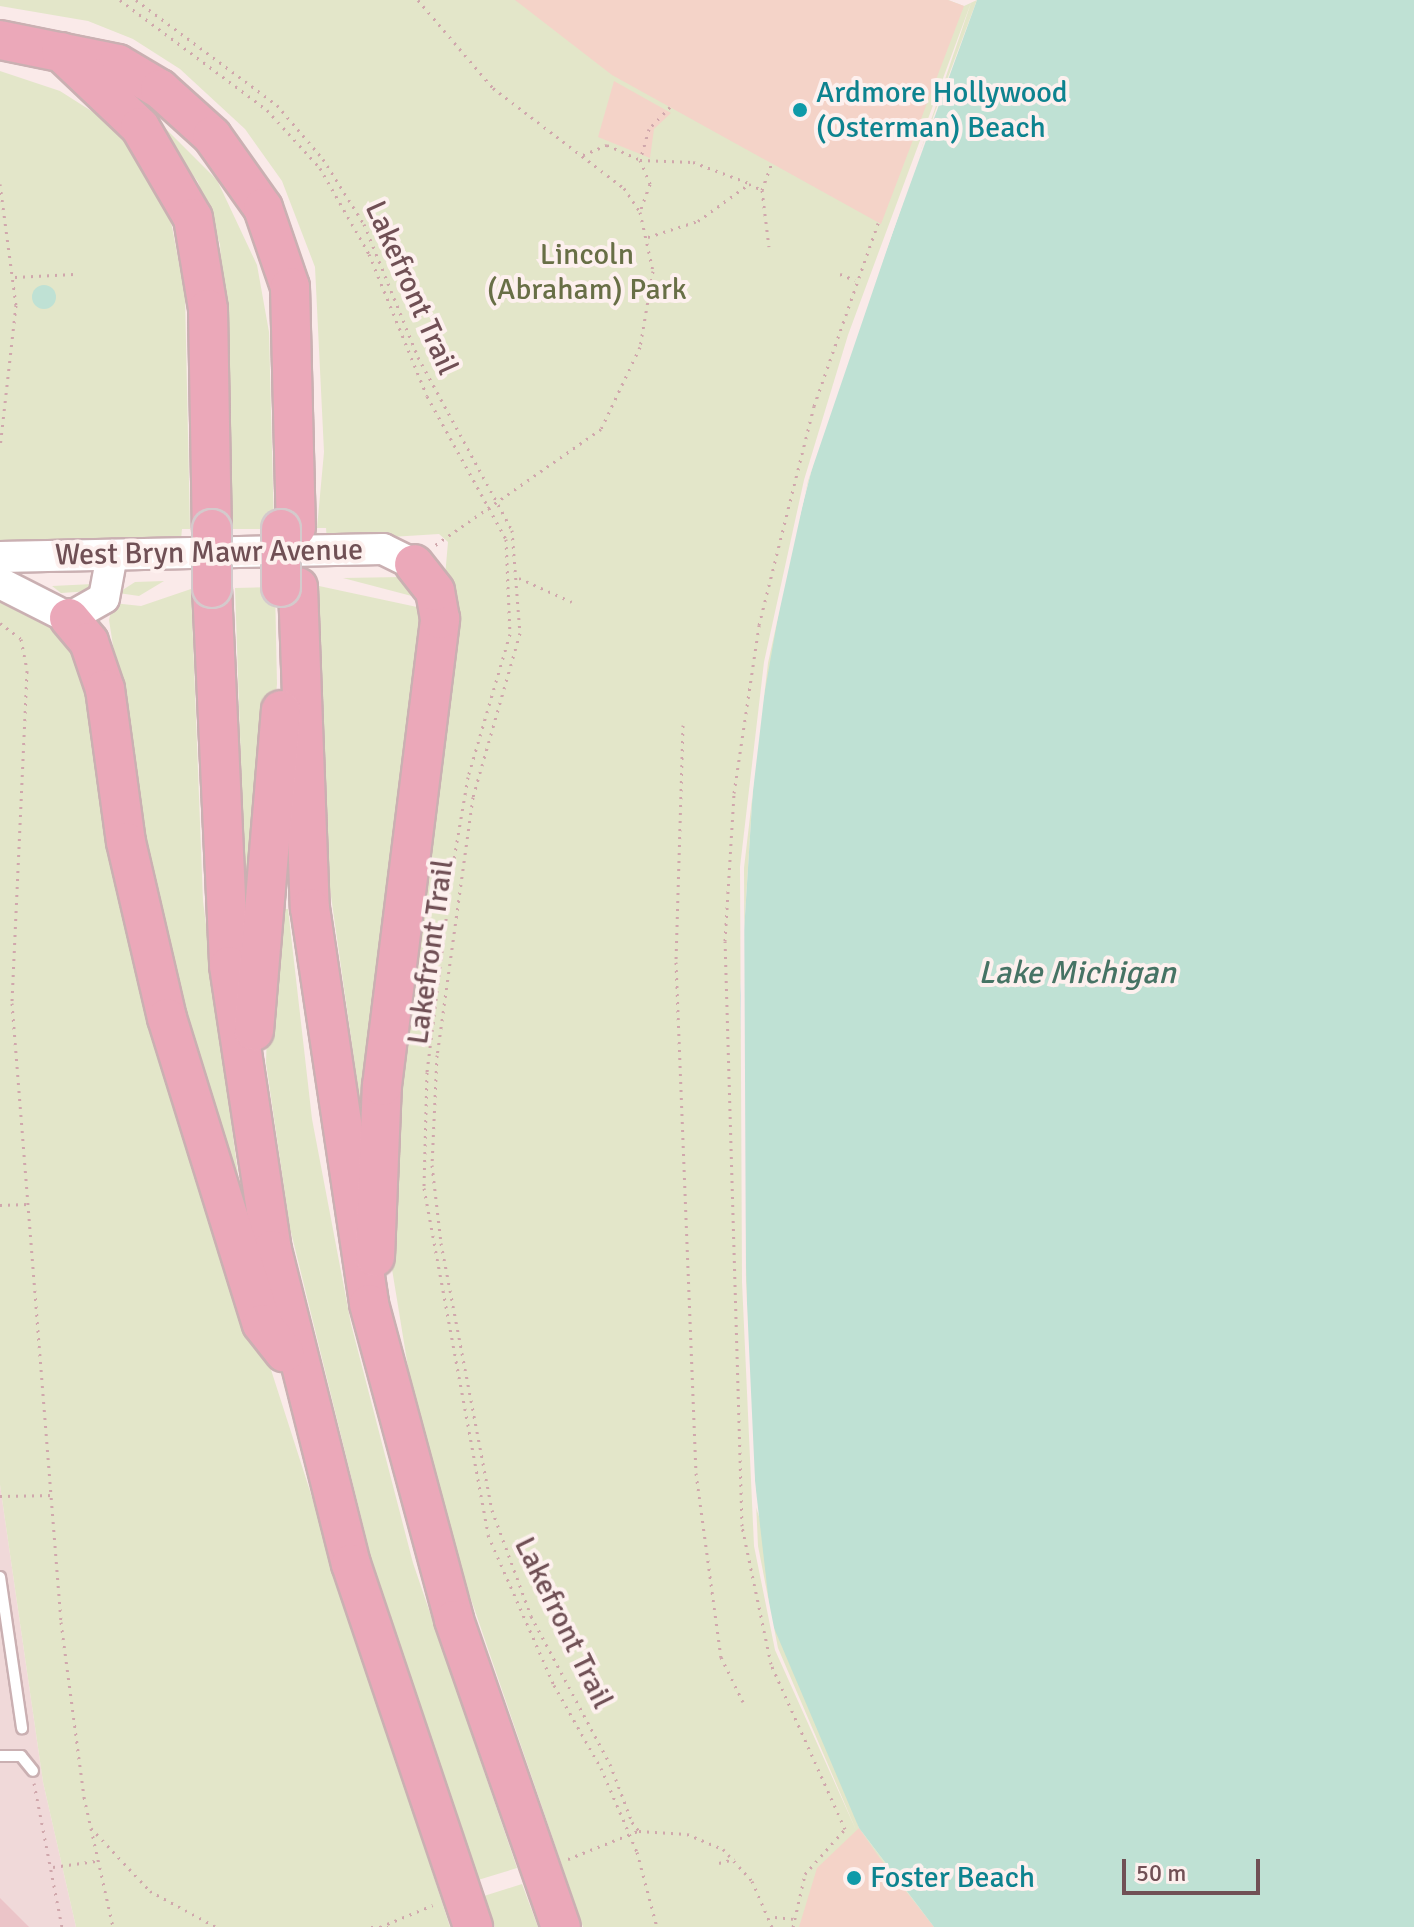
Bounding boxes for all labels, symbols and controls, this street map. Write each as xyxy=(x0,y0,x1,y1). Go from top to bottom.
place label: Ardmore Hollywood (Osterman) Beach xyxy=(816,75,1068,146)
marker: Ardmore Hollywood (Osterman) Beach xyxy=(791,101,809,119)
street label: Lakefront Trail xyxy=(357,195,465,381)
park label: Lincoln (Abraham) Park xyxy=(487,237,687,308)
street label: West Bryn Mawr Avenue xyxy=(55,532,363,574)
street label: Lakefront Trail xyxy=(400,857,462,1047)
water label: Lake Michigan xyxy=(978,954,1176,992)
street label: Lakefront Trail xyxy=(506,1531,620,1715)
scale bar xyxy=(1126,1843,1264,1893)
text: 50 m xyxy=(1136,1858,1186,1888)
place label: Foster Beach xyxy=(870,1860,1035,1896)
marker: Foster Beach xyxy=(845,1869,863,1887)

